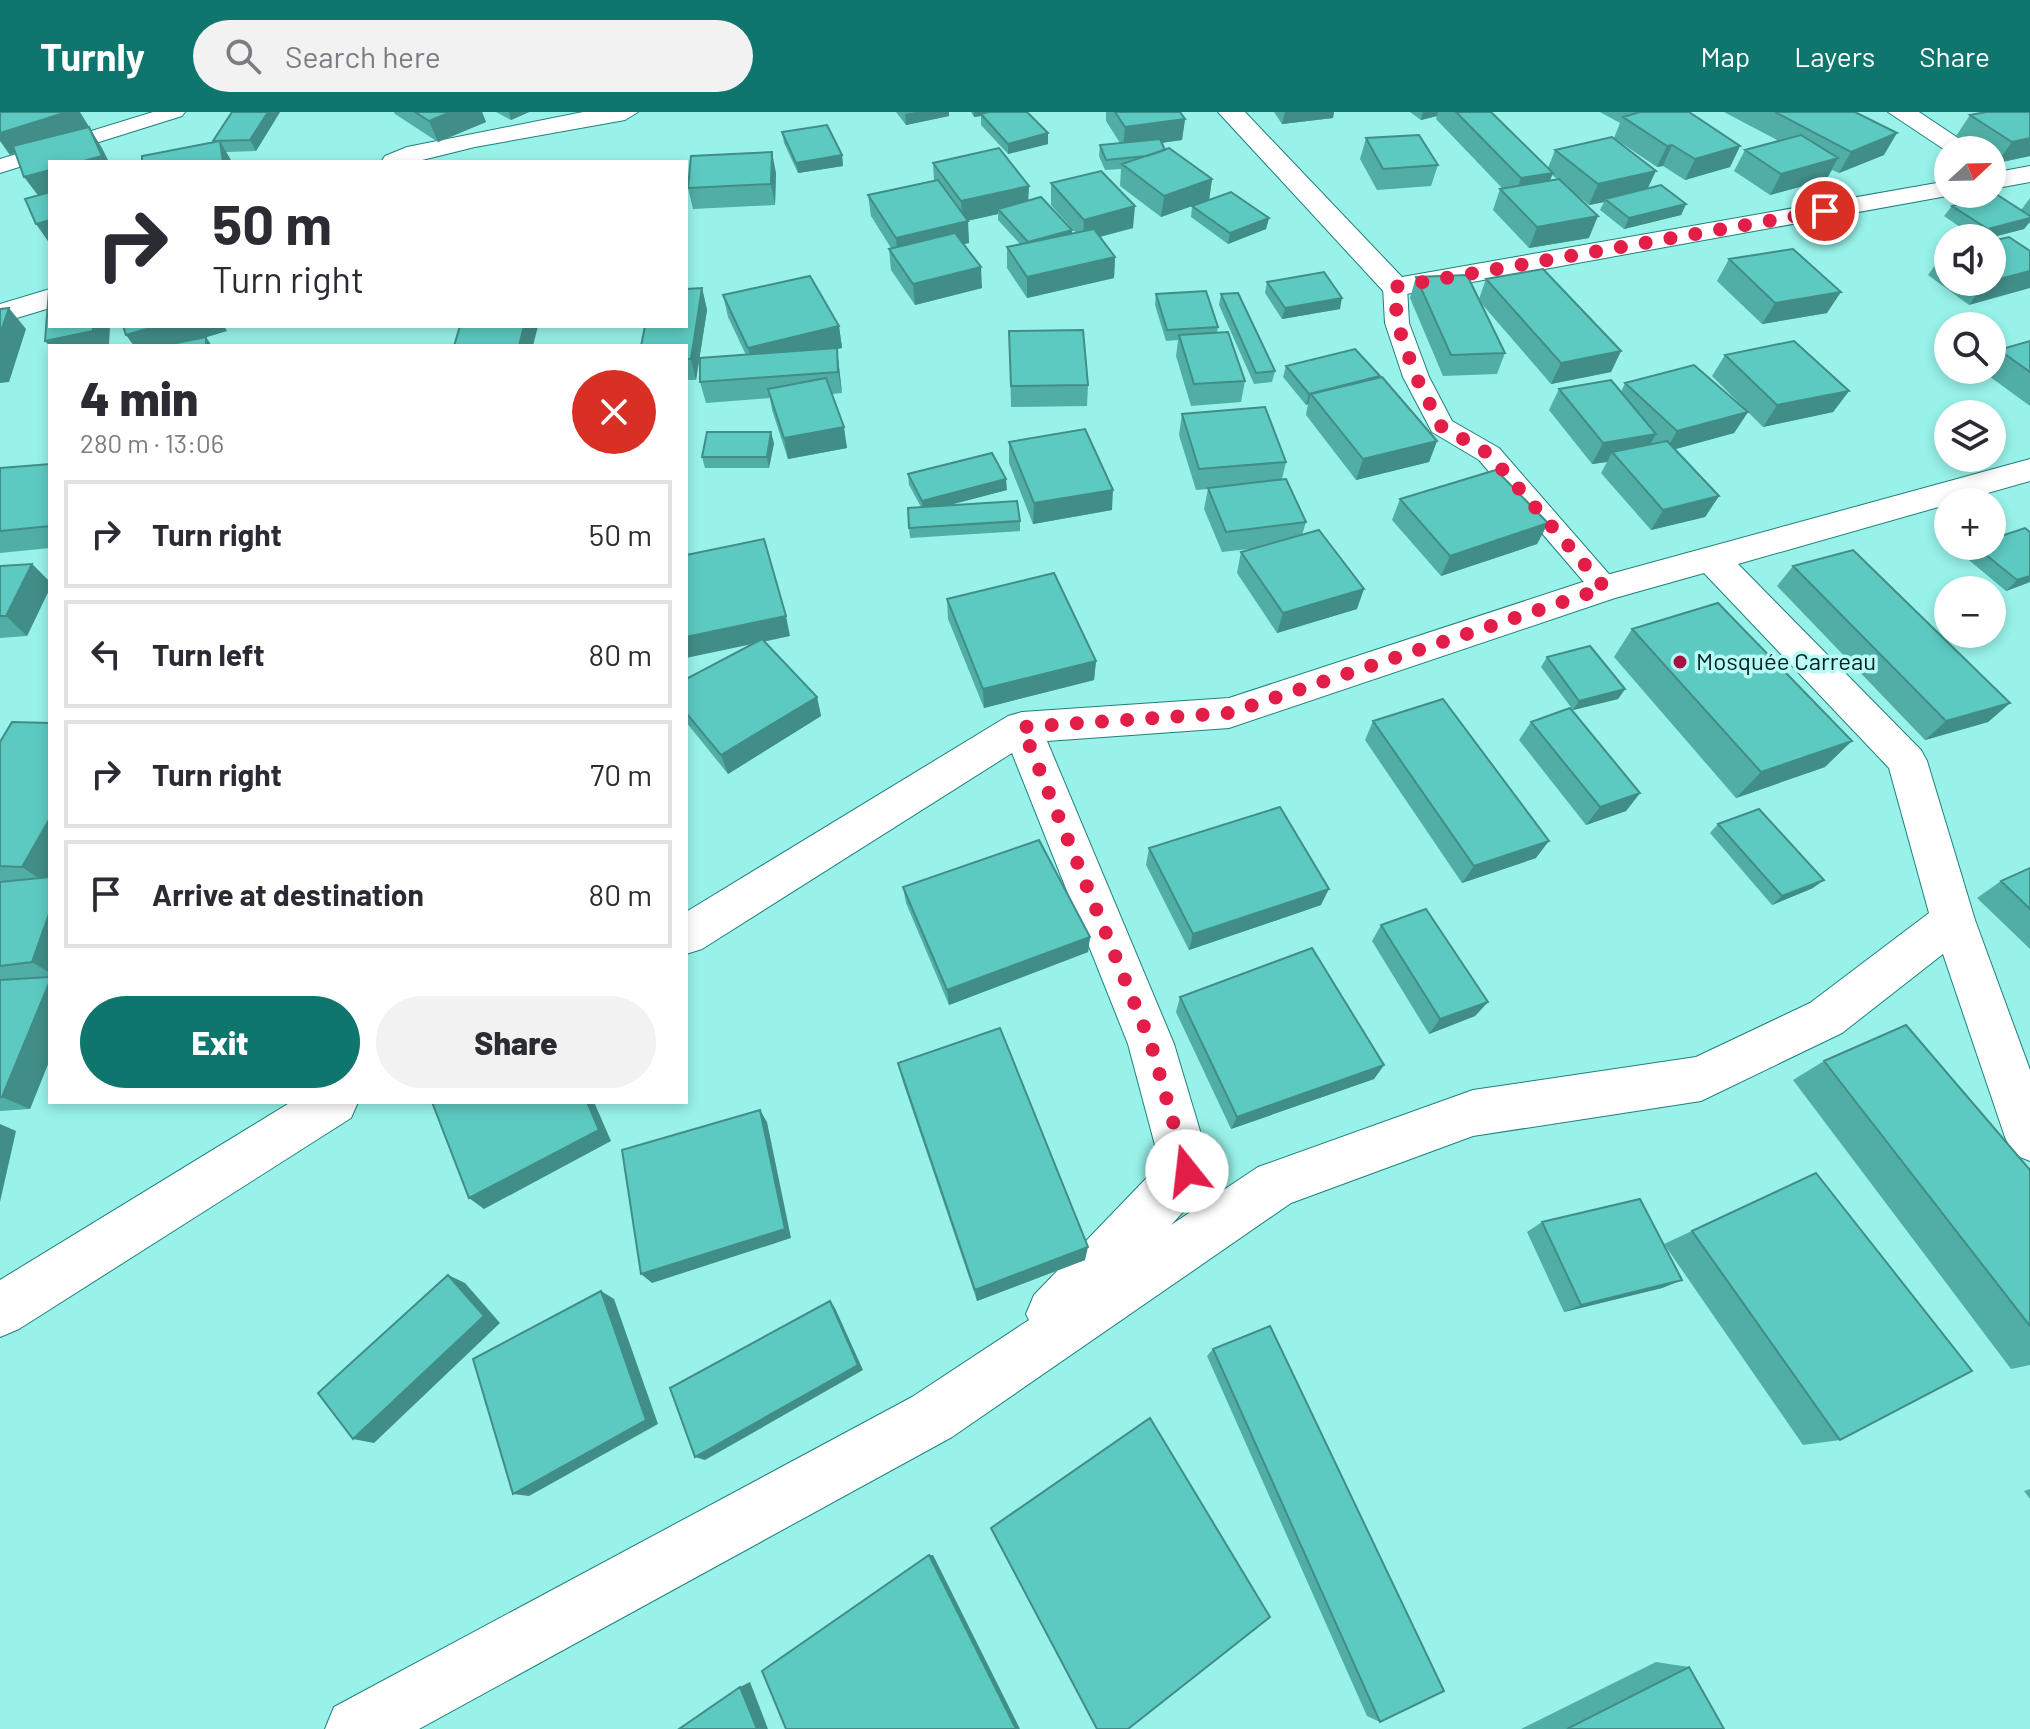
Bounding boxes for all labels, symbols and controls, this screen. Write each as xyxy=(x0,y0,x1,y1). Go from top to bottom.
search box xyxy=(193,20,753,92)
text: Turnly xyxy=(40,33,145,79)
icon: search xyxy=(221,34,265,78)
text: Search here xyxy=(285,38,441,74)
text: Map xyxy=(1700,39,1750,73)
text: Layers xyxy=(1794,39,1875,73)
text: Share xyxy=(1919,39,1990,73)
north arrow xyxy=(1934,136,2006,208)
map controls xyxy=(1934,136,2006,648)
pin xyxy=(1791,177,1859,245)
text: 50 m xyxy=(212,189,332,256)
icon: arrive xyxy=(1803,189,1847,233)
icon: right xyxy=(80,192,184,296)
button: sound xyxy=(1934,224,2006,296)
text: Turn right xyxy=(212,257,364,300)
button: search xyxy=(1934,312,2006,384)
text: 4 min xyxy=(80,368,198,426)
button: close xyxy=(572,370,656,454)
button: layers xyxy=(1934,400,2006,472)
text: 280 m · 13:06 xyxy=(80,427,224,458)
button: + xyxy=(1934,488,2006,560)
icon: right xyxy=(84,512,128,556)
text: Turn right xyxy=(152,516,282,552)
text: 50 m xyxy=(589,516,652,552)
button: − xyxy=(1934,576,2006,648)
icon: left xyxy=(84,632,128,676)
text: Turn left xyxy=(152,636,265,672)
text: 80 m xyxy=(589,636,652,672)
place label: Mosquée Carreau xyxy=(1696,646,1876,675)
marker: Mosquée Carreau xyxy=(1671,653,1689,671)
icon: right xyxy=(84,752,128,796)
text: Turn right xyxy=(152,756,282,792)
text: 70 m xyxy=(590,756,652,792)
icon: arrive xyxy=(84,872,128,916)
text: Arrive at destination xyxy=(152,876,424,912)
text: 80 m xyxy=(589,876,652,912)
button: Exit xyxy=(80,996,360,1088)
button: Share xyxy=(376,996,656,1088)
position arrow xyxy=(1145,1129,1229,1213)

